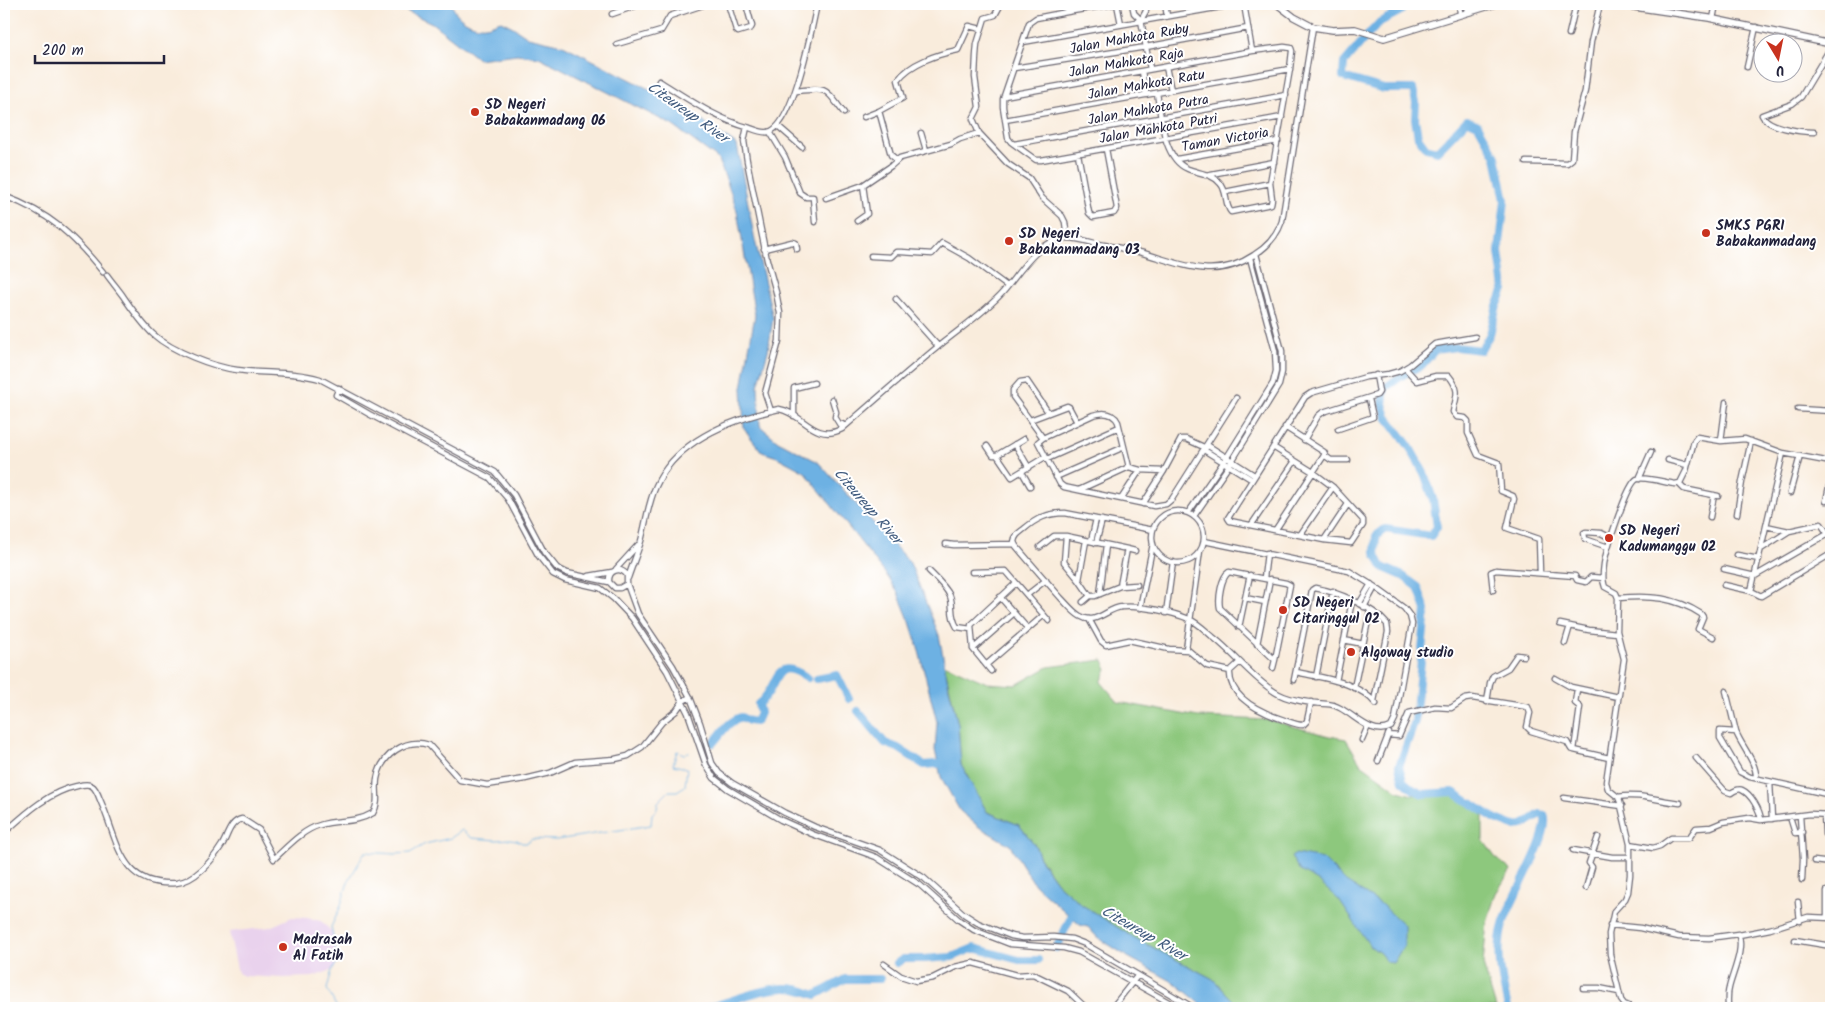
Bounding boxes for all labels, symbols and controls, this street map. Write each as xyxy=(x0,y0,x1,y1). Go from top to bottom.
street label: Jalan Mahkota Ruby xyxy=(1068,18,1191,60)
scale bar xyxy=(35,32,164,64)
north arrow xyxy=(1752,32,1802,82)
text: 200 m xyxy=(42,39,84,63)
street label: Jalan Mahkota Raja xyxy=(1067,42,1186,84)
text: U xyxy=(1773,58,1786,81)
street label: Jalan Mahkota Ratu xyxy=(1086,64,1207,106)
water label: Citeureup River xyxy=(642,76,736,152)
street label: Jalan Mahkota Putra xyxy=(1086,88,1211,131)
place label: SD Negeri Babakanmadang 06 xyxy=(485,94,606,132)
marker: SD Negeri Babakanmadang 06 xyxy=(469,106,481,118)
street label: Jalan Mahkota Putri xyxy=(1097,108,1220,150)
street label: Taman Victoria xyxy=(1180,121,1270,158)
place label: SMKS PGRI Babakanmadang xyxy=(1716,215,1817,253)
place label: SD Negeri Babakanmadang 03 xyxy=(1019,223,1140,261)
marker: SMKS PGRI Babakanmadang xyxy=(1700,227,1712,239)
marker: SD Negeri Babakanmadang 03 xyxy=(1003,235,1015,247)
water label: Citeureup River xyxy=(827,463,909,553)
place label: SD Negeri Kadumanggu 02 xyxy=(1619,520,1716,558)
marker: SD Negeri Kadumanggu 02 xyxy=(1603,532,1615,544)
place label: SD Negeri Citaringgul 02 xyxy=(1293,592,1380,630)
marker: SD Negeri Citaringgul 02 xyxy=(1277,604,1289,616)
place label: Algoway studio xyxy=(1361,642,1454,664)
marker: Algoway studio xyxy=(1345,646,1357,658)
water label: Citeureup River xyxy=(1096,900,1193,969)
place label: Madrasah Al Fatih xyxy=(293,929,352,967)
marker: Madrasah Al Fatih xyxy=(277,941,289,953)

